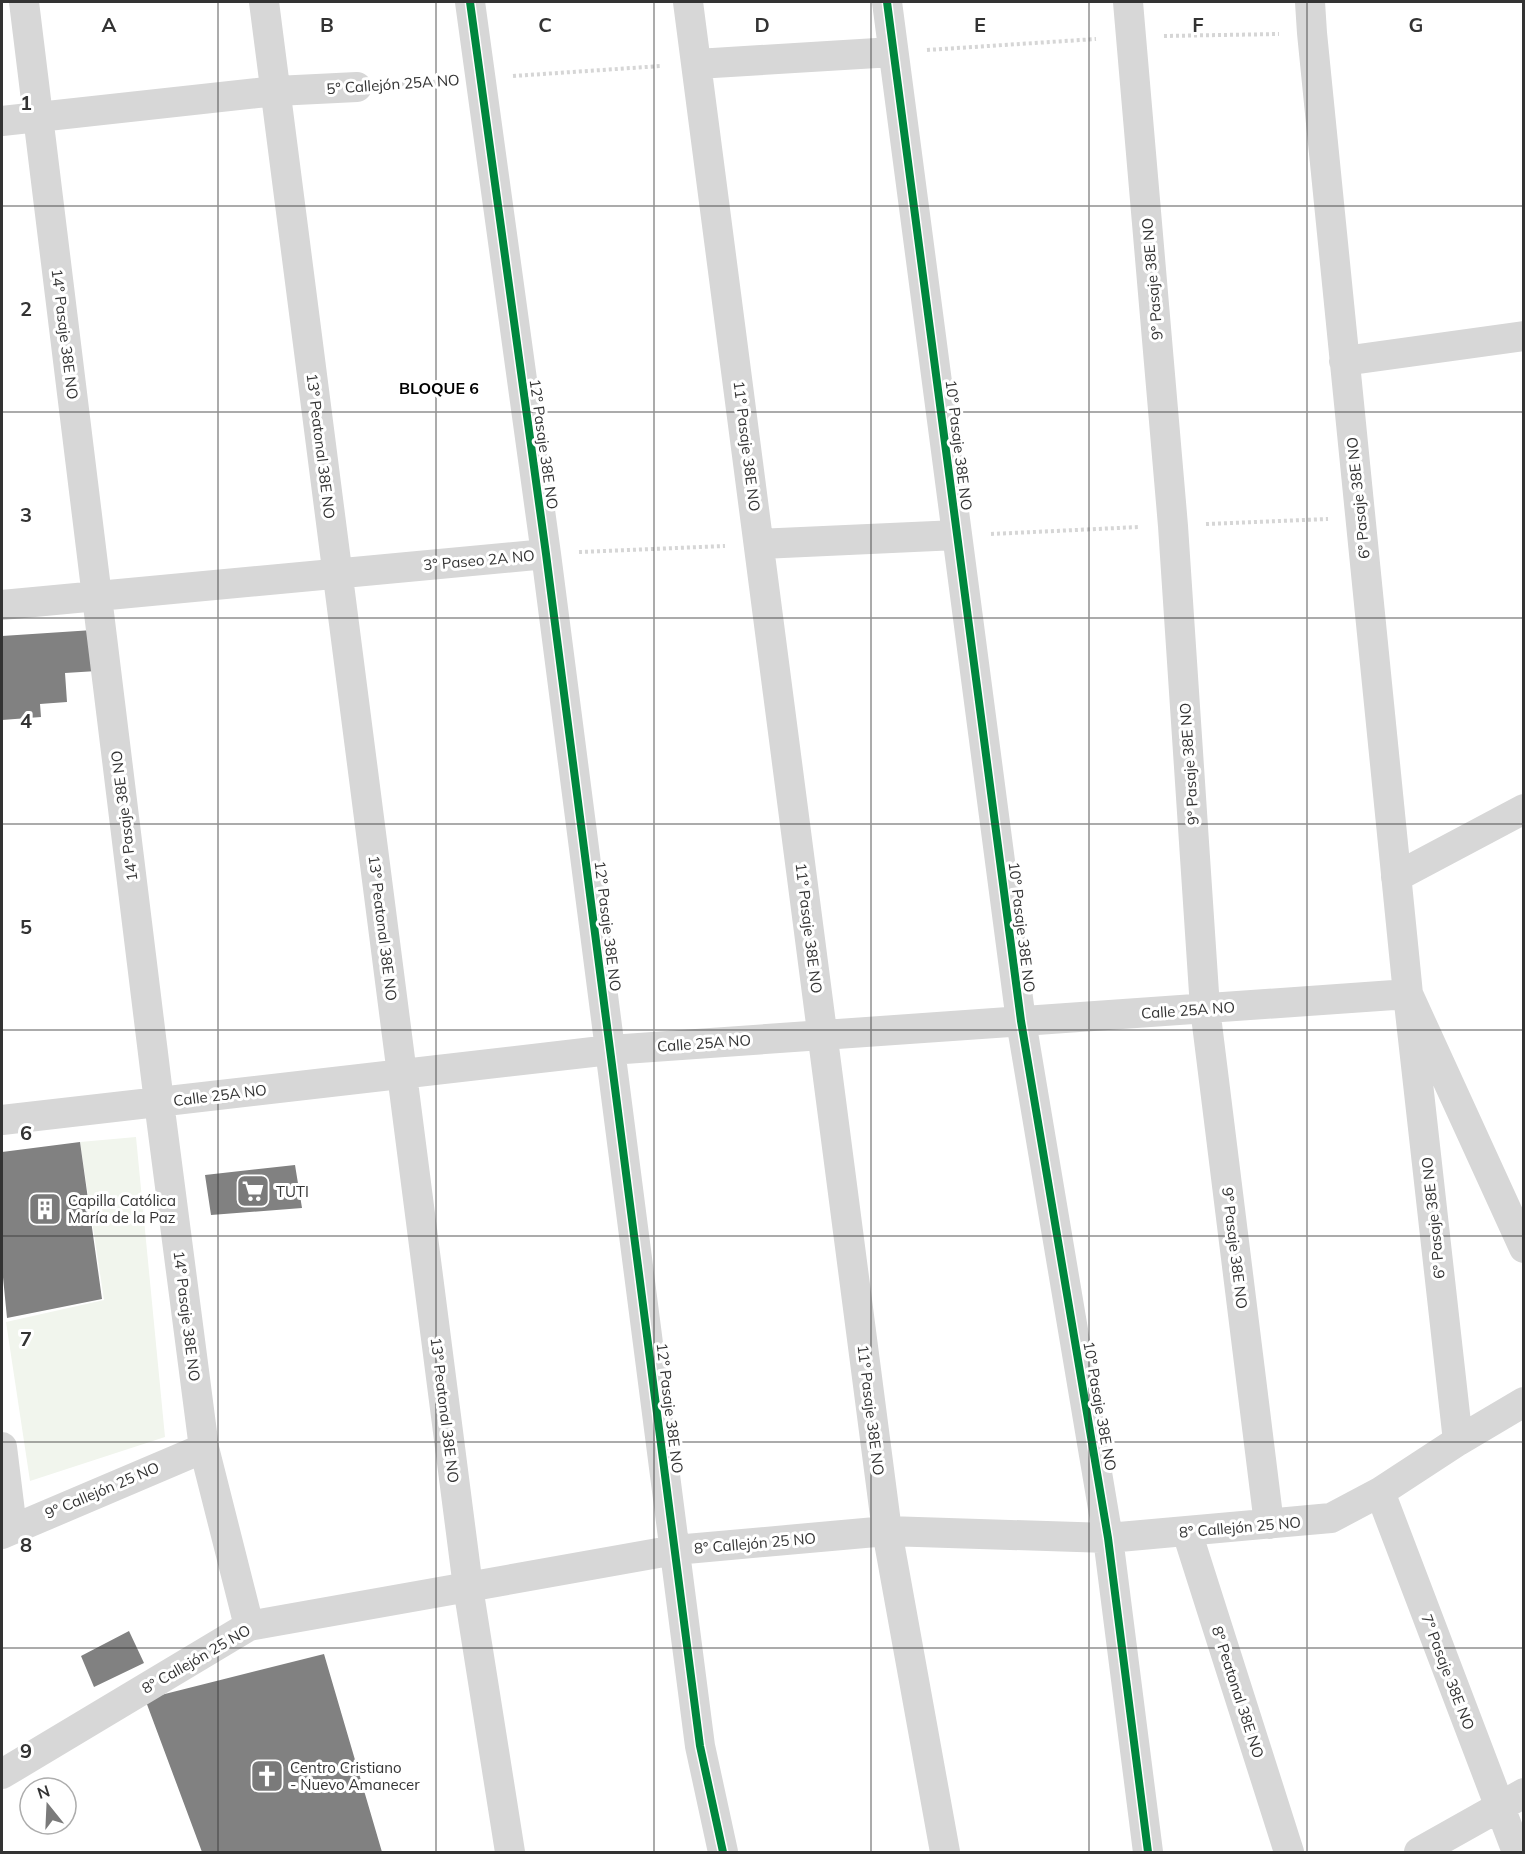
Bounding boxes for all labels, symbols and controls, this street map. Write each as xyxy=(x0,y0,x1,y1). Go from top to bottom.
text: A xyxy=(102,12,117,37)
text: B xyxy=(320,12,334,37)
text: C xyxy=(538,12,552,37)
text: D xyxy=(754,12,770,37)
text: E xyxy=(974,12,986,37)
text: F xyxy=(1192,12,1204,37)
text: G xyxy=(1409,12,1423,37)
street label: 5° Callejón 25A NO xyxy=(326,70,460,98)
text: 1 xyxy=(20,90,32,115)
street label: 9° Pasaje 38E NO xyxy=(1137,217,1167,341)
street label: 14° Pasaje 38E NO xyxy=(48,268,82,400)
text: 2 xyxy=(20,296,32,321)
street label: 13° Peatonal 38E NO xyxy=(303,372,339,520)
district label: BLOQUE 6 xyxy=(399,378,479,398)
street label: 12° Pasaje 38E NO xyxy=(525,378,563,510)
street label: 10° Pasaje 38E NO xyxy=(942,379,976,511)
street label: 11° Pasaje 38E NO xyxy=(730,380,764,512)
street label: 6° Pasaje 38E NO xyxy=(1342,436,1374,560)
text: 3 xyxy=(20,502,32,527)
street label: 3° Paseo 2A NO xyxy=(423,546,535,574)
street label: 9° Pasaje 38E NO xyxy=(1175,702,1203,826)
text: 4 xyxy=(20,708,32,733)
street label: 14° Pasaje 38E NO xyxy=(107,750,141,882)
street label: 13° Peatonal 38E NO xyxy=(365,854,401,1002)
street label: 12° Pasaje 38E NO xyxy=(591,860,625,992)
street label: 10° Pasaje 38E NO xyxy=(1005,861,1039,993)
street label: 11° Pasaje 38E NO xyxy=(792,862,826,994)
text: 5 xyxy=(20,914,32,939)
street label: Calle 25A NO xyxy=(1140,997,1236,1023)
street label: Calle 25A NO xyxy=(656,1030,752,1056)
street label: Calle 25A NO xyxy=(172,1080,268,1110)
text: 6 xyxy=(20,1120,32,1145)
street label: 6° Pasaje 38E NO xyxy=(1417,1156,1449,1280)
supermarket icon: TUTI xyxy=(235,1173,271,1209)
place label: TUTI xyxy=(276,1182,309,1201)
street label: 9° Pasaje 38E NO xyxy=(1218,1186,1252,1310)
building icon: Capilla Católica María de la Paz xyxy=(27,1191,63,1227)
place label: Capilla Católica María de la Paz xyxy=(68,1191,176,1227)
street label: 14° Pasaje 38E NO xyxy=(170,1250,204,1382)
text: 7 xyxy=(20,1326,32,1351)
street label: 13° Peatonal 38E NO xyxy=(427,1336,463,1484)
street label: 10° Pasaje 38E NO xyxy=(1079,1340,1121,1472)
street label: 12° Pasaje 38E NO xyxy=(653,1342,687,1474)
street label: 11° Pasaje 38E NO xyxy=(854,1344,888,1476)
street label: 9° Callejón 25 NO xyxy=(42,1457,162,1523)
street label: 8° Callejón 25 NO xyxy=(1178,1512,1302,1542)
street label: 8° Callejón 25 NO xyxy=(693,1528,817,1558)
text: 8 xyxy=(20,1532,32,1557)
street label: 7° Pasaje 38E NO xyxy=(1417,1611,1479,1733)
street label: 8° Callejón 25 NO xyxy=(138,1620,254,1698)
street label: 8° Peatonal 38E NO xyxy=(1208,1624,1268,1760)
text: 9 xyxy=(20,1738,32,1763)
church icon: Centro Cristiano - Nuevo Amanecer xyxy=(249,1758,285,1794)
place label: Centro Cristiano - Nuevo Amanecer xyxy=(290,1758,420,1794)
north arrow xyxy=(18,1776,78,1836)
text: N xyxy=(35,1780,52,1803)

